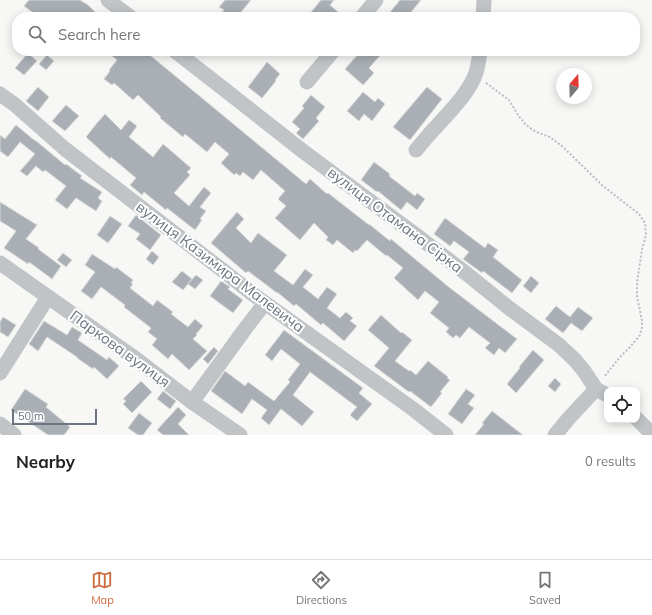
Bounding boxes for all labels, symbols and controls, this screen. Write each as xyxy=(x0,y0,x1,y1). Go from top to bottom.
search box xyxy=(12,12,640,56)
icon: search xyxy=(26,23,48,45)
text: Search here xyxy=(58,25,140,44)
north arrow xyxy=(556,68,592,104)
street label: вулиця Отамана Сірка xyxy=(324,163,467,277)
street label: вулиця Казимира Малевича xyxy=(132,197,308,336)
street label: Паркова вулиця xyxy=(67,306,174,391)
map controls xyxy=(604,387,640,423)
button: locate xyxy=(604,387,640,423)
scale bar xyxy=(12,407,97,426)
text: 50 m xyxy=(18,409,44,423)
text: Nearby xyxy=(16,451,75,472)
text: 0 results xyxy=(585,453,636,469)
tab: Map xyxy=(91,569,114,607)
tab: Directions xyxy=(296,569,347,607)
tab: Saved xyxy=(529,569,561,607)

